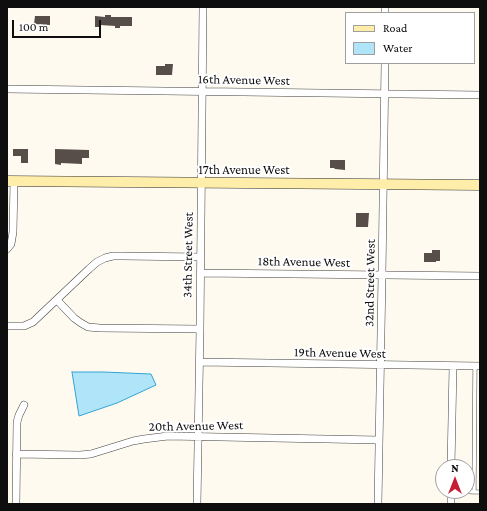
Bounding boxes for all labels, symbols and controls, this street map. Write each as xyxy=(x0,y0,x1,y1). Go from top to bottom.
scale bar xyxy=(14,12,103,38)
legend xyxy=(345,12,475,64)
text: 100 m xyxy=(19,20,48,34)
text: Road xyxy=(383,21,407,35)
text: Water xyxy=(383,41,412,55)
street label: 16th Avenue West xyxy=(198,71,290,89)
street label: 17th Avenue West xyxy=(198,162,290,178)
street label: 34th Street West xyxy=(179,212,197,298)
street label: 32nd Street West xyxy=(361,239,379,327)
street label: 18th Avenue West xyxy=(258,253,350,271)
street label: 19th Avenue West xyxy=(294,344,386,362)
street label: 20th Avenue West xyxy=(149,417,243,435)
north arrow xyxy=(435,459,475,499)
text: N xyxy=(451,462,459,474)

